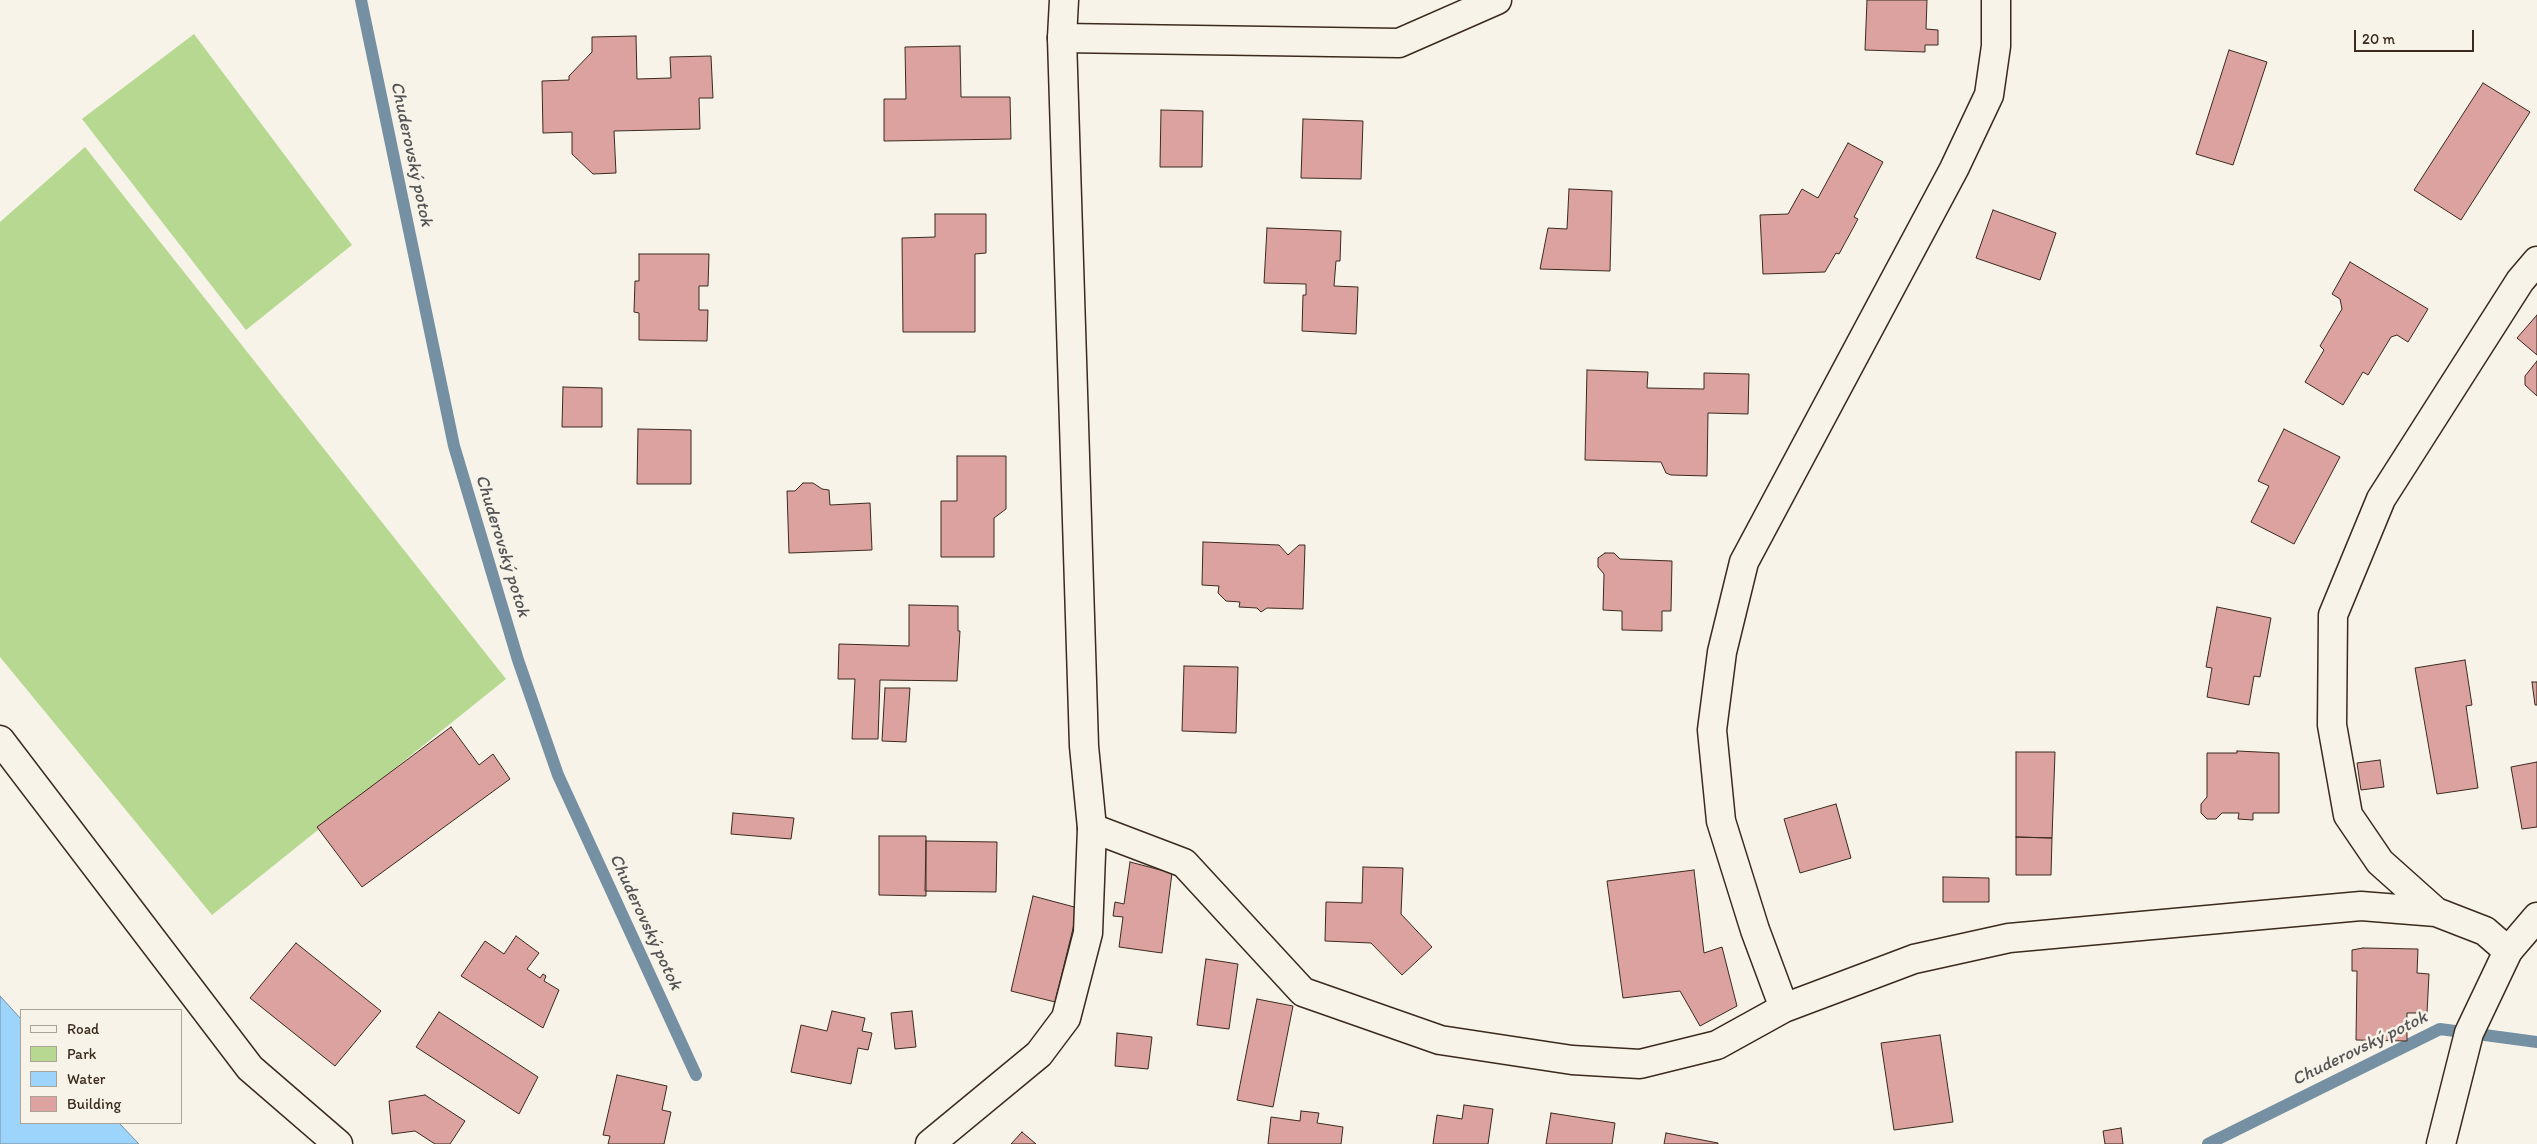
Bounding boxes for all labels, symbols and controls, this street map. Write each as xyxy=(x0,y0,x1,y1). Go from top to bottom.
scale bar xyxy=(2357,20,2477,52)
text: 20 m xyxy=(2362,30,2395,48)
water label: Chuderovský potok xyxy=(385,79,437,229)
water label: Chuderovský potok xyxy=(470,472,534,620)
water label: Chuderovský potok xyxy=(604,850,686,994)
water label: Chuderovský potok xyxy=(2289,1007,2431,1091)
legend xyxy=(20,1009,182,1124)
text: Road xyxy=(67,1020,99,1038)
text: Park xyxy=(67,1045,97,1063)
text: Water xyxy=(67,1070,105,1088)
text: Building xyxy=(67,1095,121,1113)

